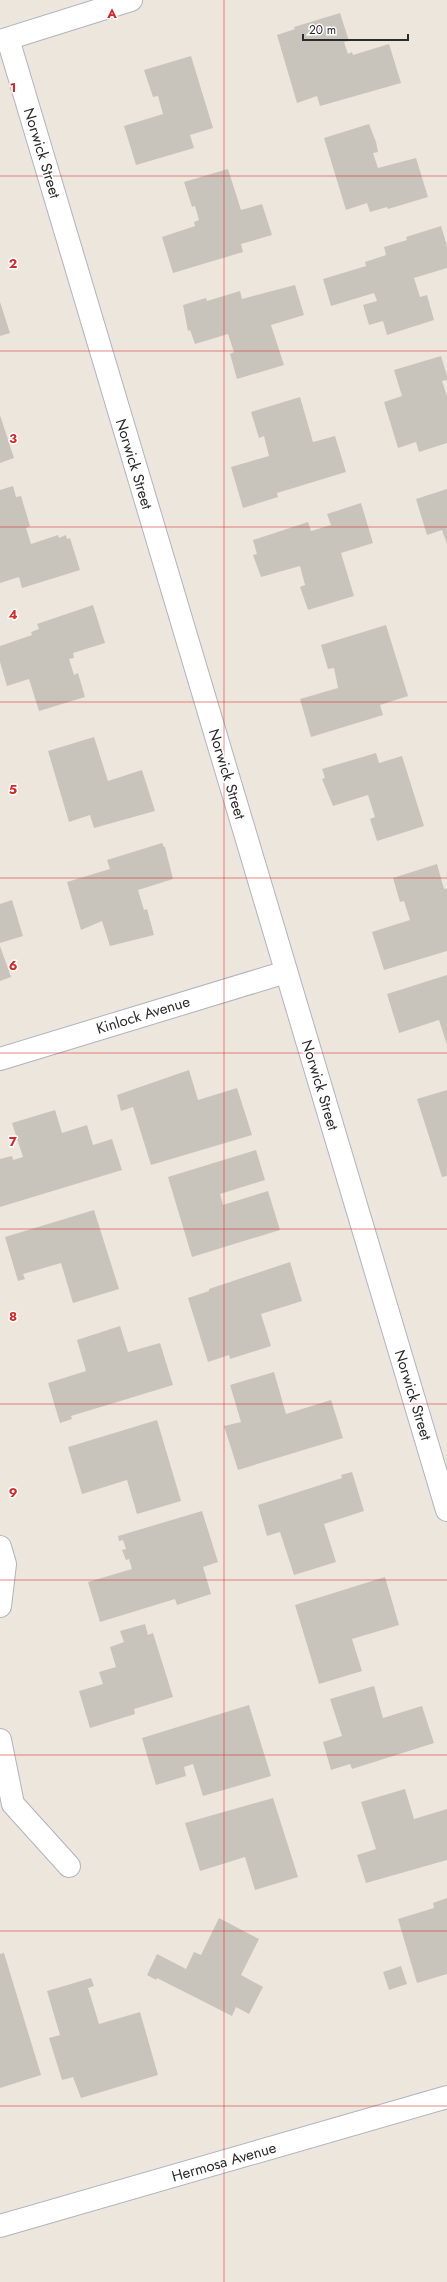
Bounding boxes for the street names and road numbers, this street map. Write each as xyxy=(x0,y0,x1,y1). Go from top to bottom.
street label: Norwick Street xyxy=(18,105,66,201)
street label: Norwick Street xyxy=(110,416,158,512)
street label: Norwick Street xyxy=(203,726,251,822)
street label: Kinlock Avenue xyxy=(93,990,193,1040)
street label: Norwick Street xyxy=(296,1037,344,1133)
street label: Norwick Street xyxy=(389,1347,437,1443)
street label: Hermosa Avenue xyxy=(169,2136,279,2187)

